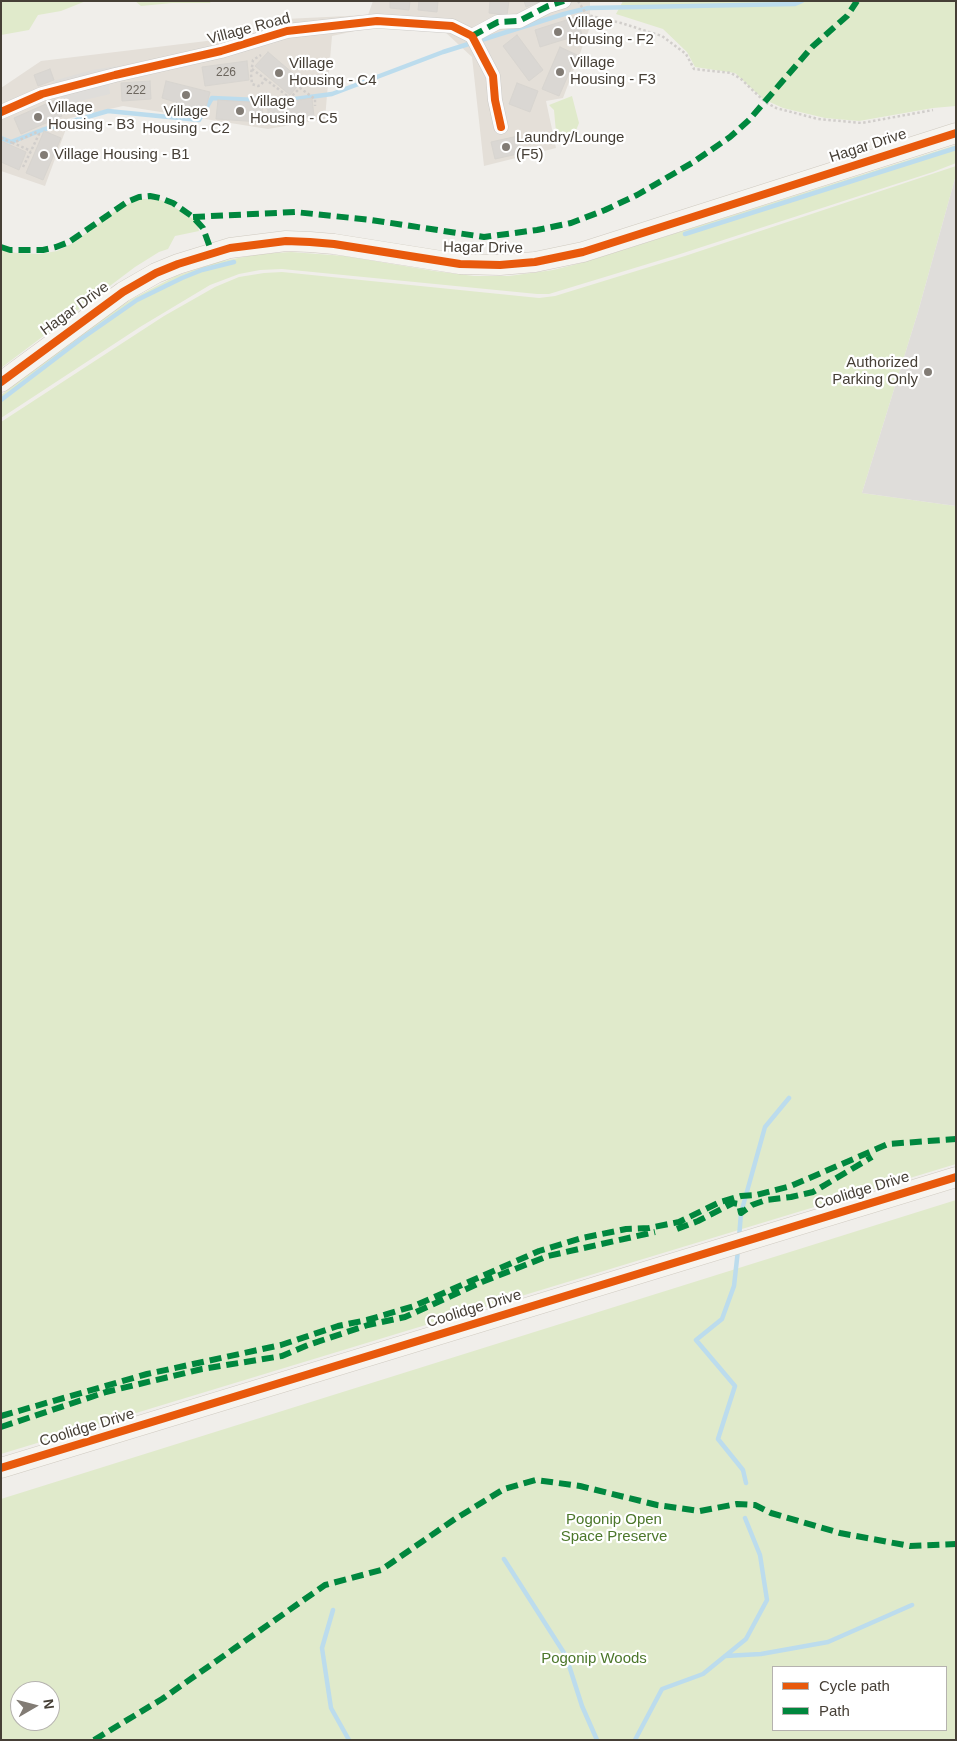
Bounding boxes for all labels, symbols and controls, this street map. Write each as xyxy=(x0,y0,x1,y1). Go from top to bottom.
street label: Village Road xyxy=(206,9,292,49)
place label: Village Housing - F2 xyxy=(568,14,654,49)
marker: Village Housing - F2 xyxy=(552,26,564,38)
place label: Village Housing - F3 xyxy=(570,54,656,89)
place label: Village Housing - C4 xyxy=(289,55,377,90)
house number: 226 xyxy=(216,66,236,80)
marker: Village Housing - F3 xyxy=(554,66,566,78)
marker: Village Housing - C4 xyxy=(273,67,285,79)
house number: 222 xyxy=(126,84,146,98)
marker: Village Housing - C2 xyxy=(180,89,192,101)
place label: Village Housing - C5 xyxy=(250,93,338,128)
place label: Village Housing - B3 xyxy=(48,99,135,134)
place label: Village Housing - C2 xyxy=(142,103,230,138)
marker: Village Housing - C5 xyxy=(234,105,246,117)
marker: Village Housing - B3 xyxy=(32,111,44,123)
street label: Hagar Drive xyxy=(827,125,909,167)
place label: Laundry/Lounge (F5) xyxy=(516,129,624,164)
marker: Laundry/Lounge (F5) xyxy=(500,141,512,153)
place label: Village Housing - B1 xyxy=(54,146,190,164)
marker: Village Housing - B1 xyxy=(38,149,50,161)
street label: Hagar Drive xyxy=(443,238,523,258)
street label: Hagar Drive xyxy=(37,278,113,340)
place label: Authorized Parking Only xyxy=(832,354,918,389)
marker: Authorized Parking Only xyxy=(922,366,934,378)
street label: Coolidge Drive xyxy=(812,1168,912,1214)
street label: Coolidge Drive xyxy=(424,1286,524,1332)
street label: Coolidge Drive xyxy=(37,1405,137,1451)
park label: Pogonip Open Space Preserve xyxy=(561,1511,667,1546)
park label: Pogonip Woods xyxy=(541,1650,647,1668)
legend xyxy=(772,1666,947,1731)
text: Cycle path xyxy=(819,1677,890,1694)
north arrow xyxy=(10,1681,60,1731)
text: N xyxy=(40,1698,57,1710)
text: Path xyxy=(819,1702,850,1719)

